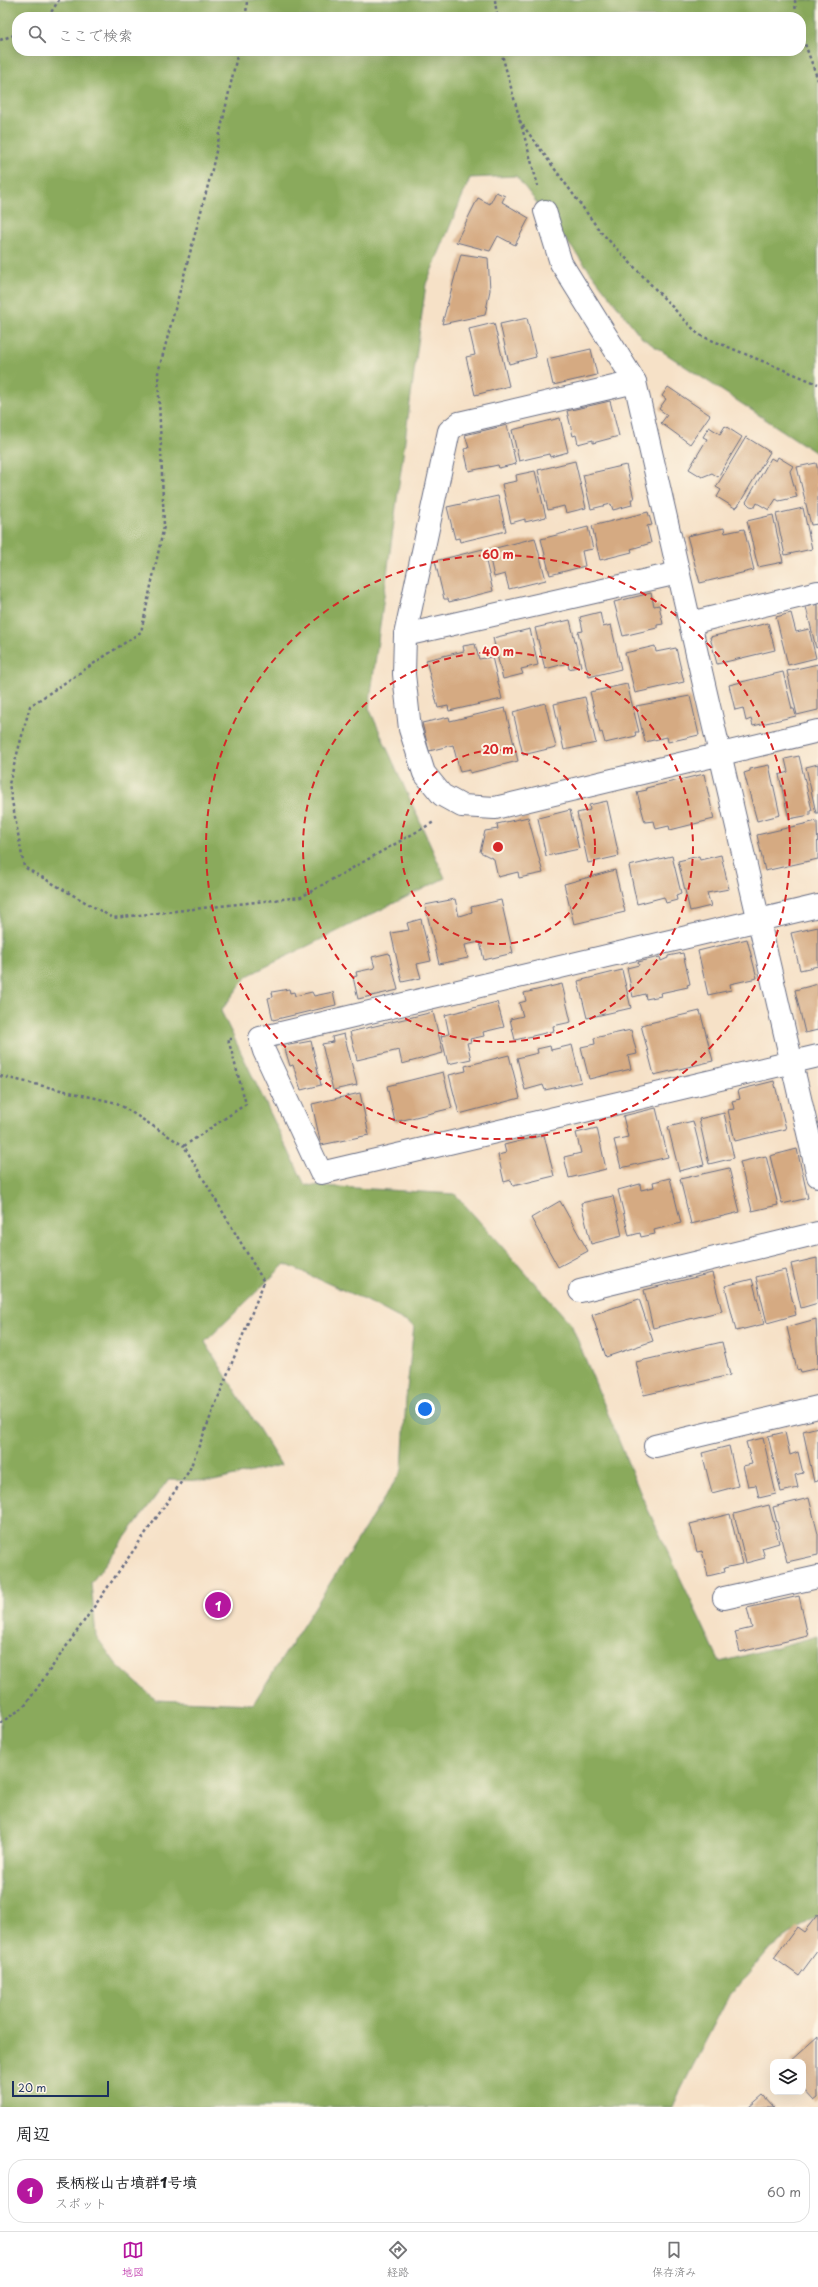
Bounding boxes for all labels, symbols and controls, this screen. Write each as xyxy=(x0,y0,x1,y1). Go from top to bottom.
search box xyxy=(12,12,806,56)
icon: search xyxy=(26,23,48,45)
text: ここで検索 xyxy=(58,23,133,46)
text: 60 m xyxy=(482,545,514,563)
text: 40 m xyxy=(482,642,514,660)
text: 20 m xyxy=(482,740,514,758)
centre of rings xyxy=(491,840,505,854)
your location xyxy=(415,1399,435,1419)
pin: 1 xyxy=(205,1590,231,1620)
map controls xyxy=(770,2059,806,2095)
button: layers xyxy=(770,2059,806,2095)
scale bar xyxy=(12,2079,109,2098)
text: 20 m xyxy=(18,2079,46,2096)
text: 周辺 xyxy=(16,2120,50,2146)
text: 長柄桜山古墳群1号墳 xyxy=(55,2170,197,2193)
text: 1 xyxy=(27,2182,33,2201)
text: 60 m xyxy=(767,2182,801,2201)
text: スポット xyxy=(55,2193,107,2212)
tab: 地図 xyxy=(122,2239,144,2280)
tab: 経路 xyxy=(387,2239,409,2280)
tab: 保存済み xyxy=(652,2239,696,2280)

